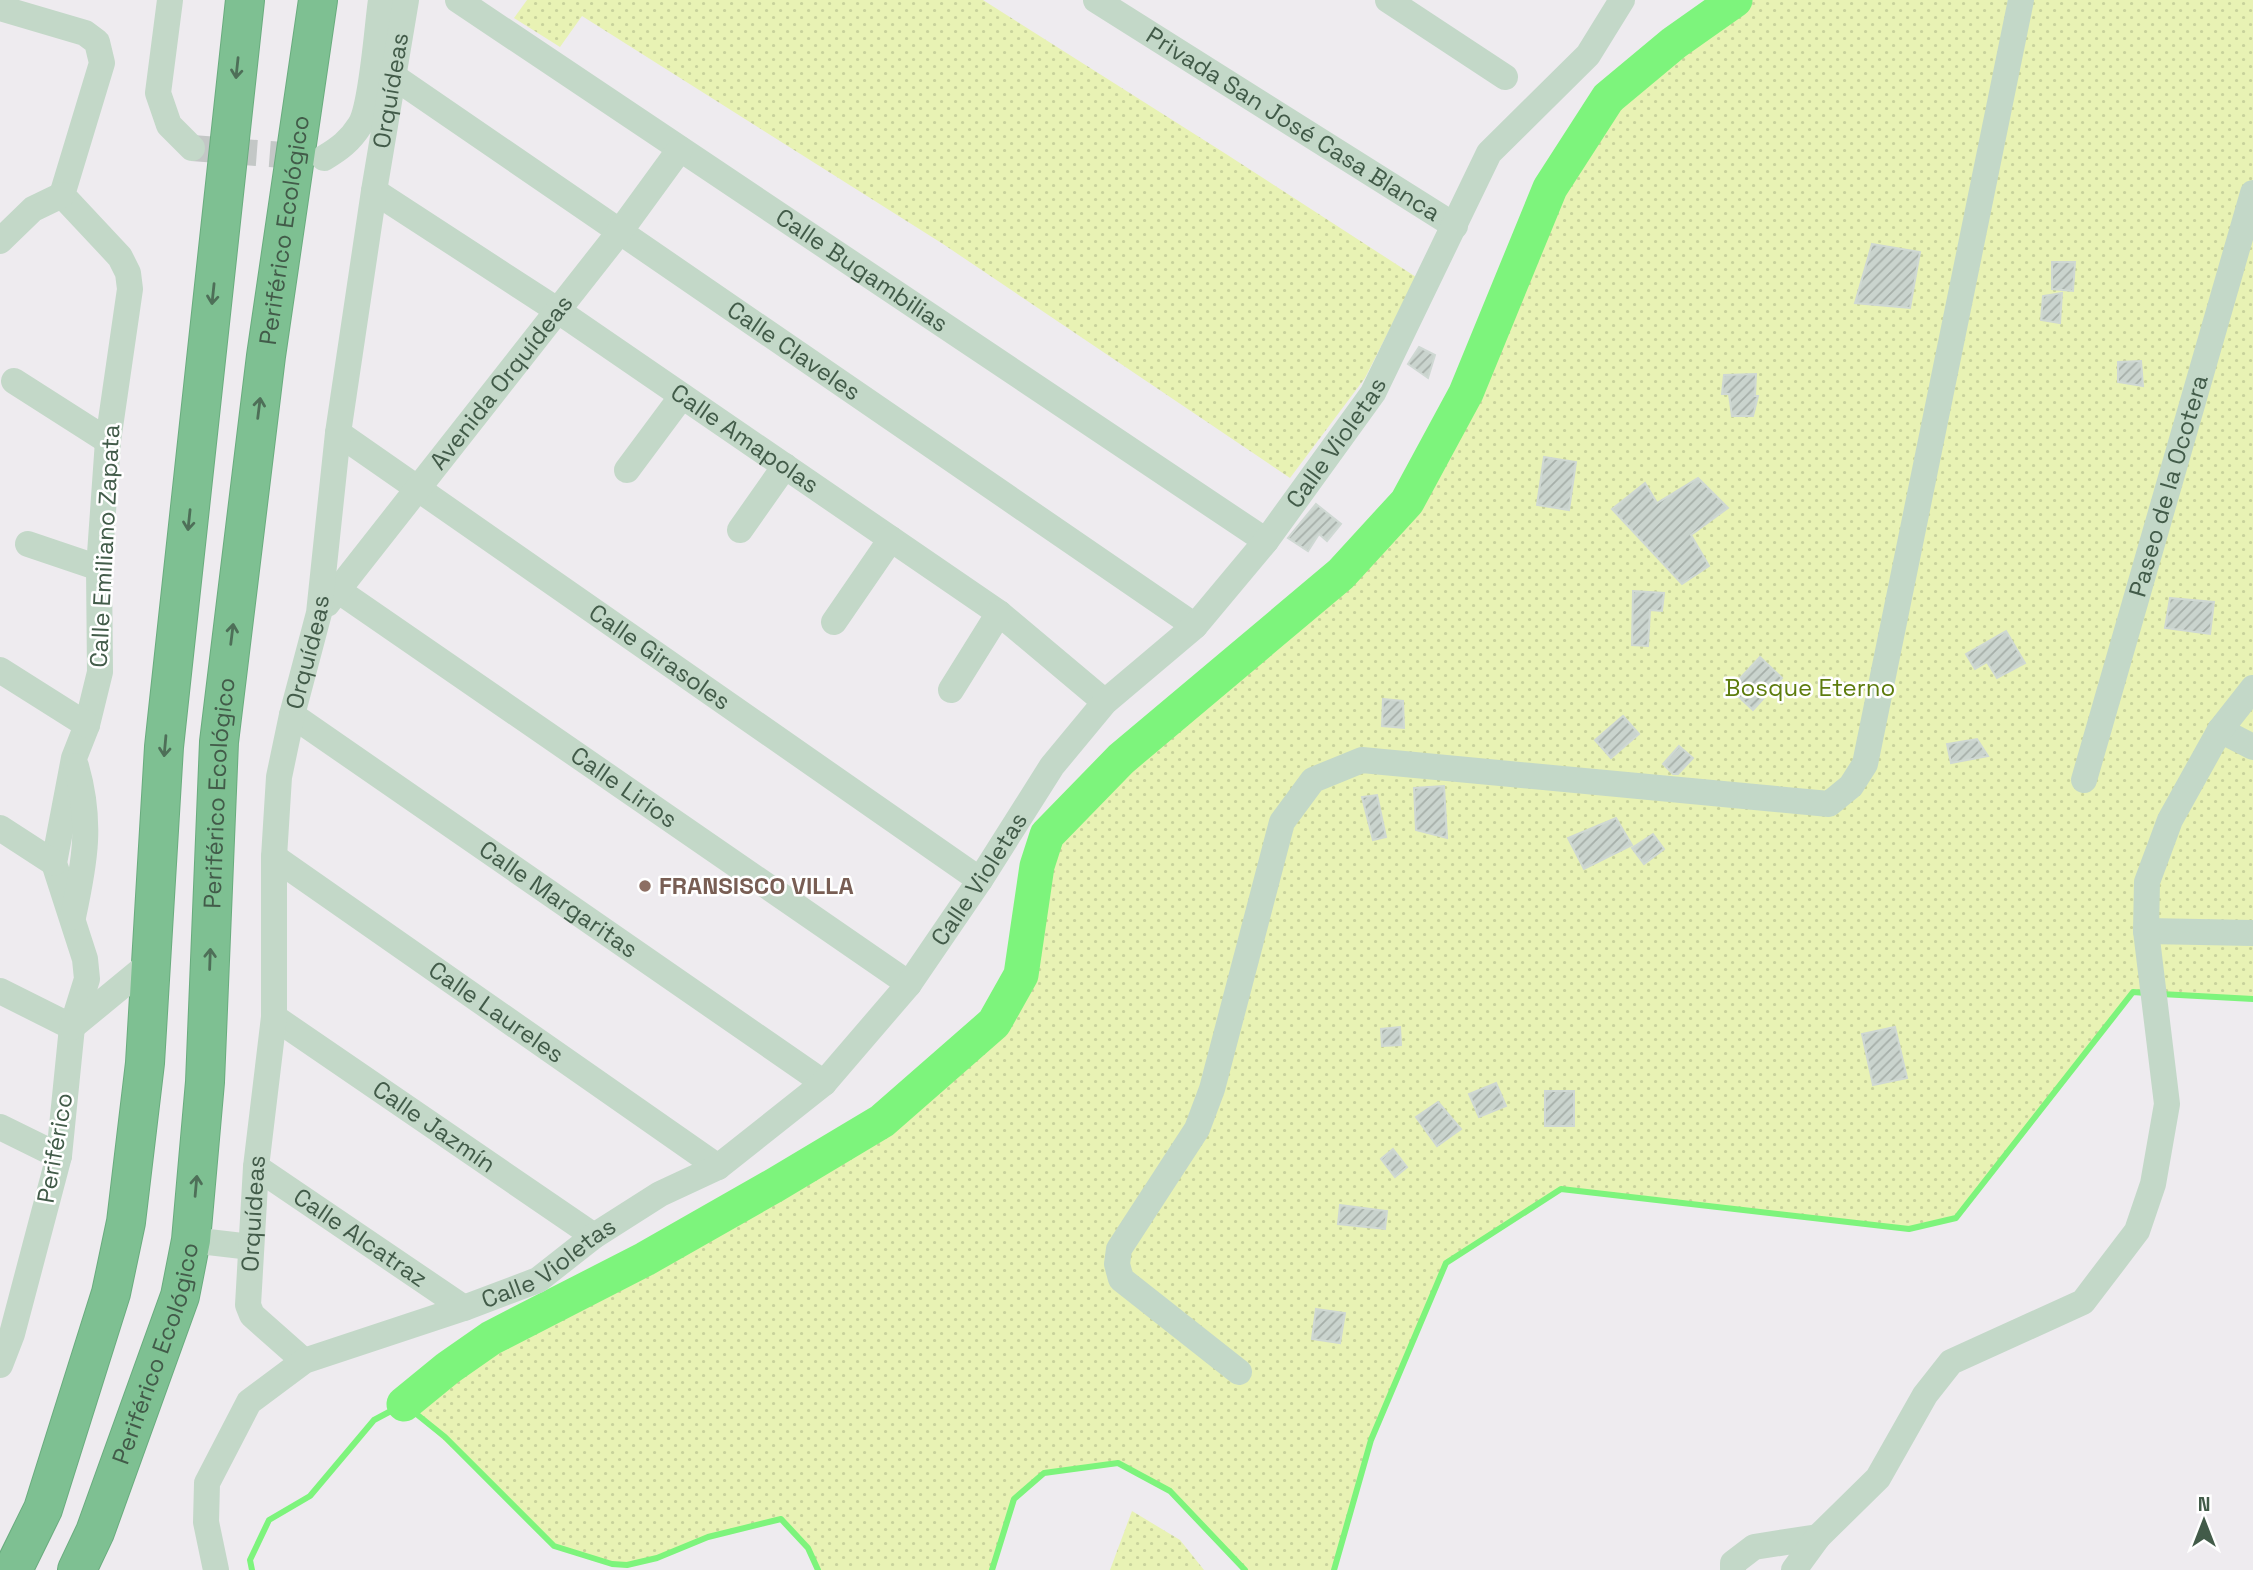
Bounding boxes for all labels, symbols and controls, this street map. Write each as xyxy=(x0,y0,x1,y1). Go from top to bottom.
street label: Privada San José Casa Blanca xyxy=(1140,19,1447,228)
street label: Orquídeas xyxy=(365,30,415,151)
one-way arrow xyxy=(231,56,244,79)
street label: Periférico Ecológico xyxy=(252,113,316,347)
street label: Calle Bugambilias xyxy=(770,201,954,339)
one-way arrow xyxy=(206,282,219,305)
street label: Avenida Orquídeas xyxy=(422,288,579,476)
street label: Calle Claveles xyxy=(721,294,867,407)
street label: Paseo de la Ocotera xyxy=(2122,371,2215,600)
street label: Calle Violetas xyxy=(1279,372,1393,514)
street label: Calle Amapolas xyxy=(665,377,825,500)
one-way arrow xyxy=(253,397,266,420)
street label: Calle Emiliano Zapata xyxy=(83,423,126,668)
one-way arrow xyxy=(182,508,195,531)
street label: Orquídeas xyxy=(278,594,336,712)
street label: Calle Girasoles xyxy=(583,596,737,717)
one-way arrow xyxy=(226,623,239,646)
park label: Bosque Eterno xyxy=(1725,672,1895,703)
street label: Periférico Ecológico xyxy=(196,676,242,909)
one-way arrow xyxy=(158,735,171,757)
street label: Calle Lirios xyxy=(565,739,684,835)
street label: Calle Violetas xyxy=(924,806,1034,952)
street label: Calle Margaritas xyxy=(473,833,644,965)
place label: FRANSISCO VILLA xyxy=(659,870,854,901)
marker: FRANSISCO VILLA xyxy=(637,878,653,894)
one-way arrow xyxy=(204,947,217,970)
street label: Calle Laureles xyxy=(423,954,570,1070)
street label: Calle Jazmín xyxy=(367,1073,502,1179)
street label: Periférico xyxy=(30,1090,79,1206)
street label: Orquídeas xyxy=(234,1153,272,1273)
one-way arrow xyxy=(190,1175,203,1197)
street label: Calle Alcatraz xyxy=(288,1181,434,1294)
street label: Calle Violetas xyxy=(477,1210,622,1315)
street label: Periférico Ecológico xyxy=(105,1240,205,1468)
north arrow xyxy=(2169,1486,2239,1556)
text: N xyxy=(2198,1492,2210,1517)

